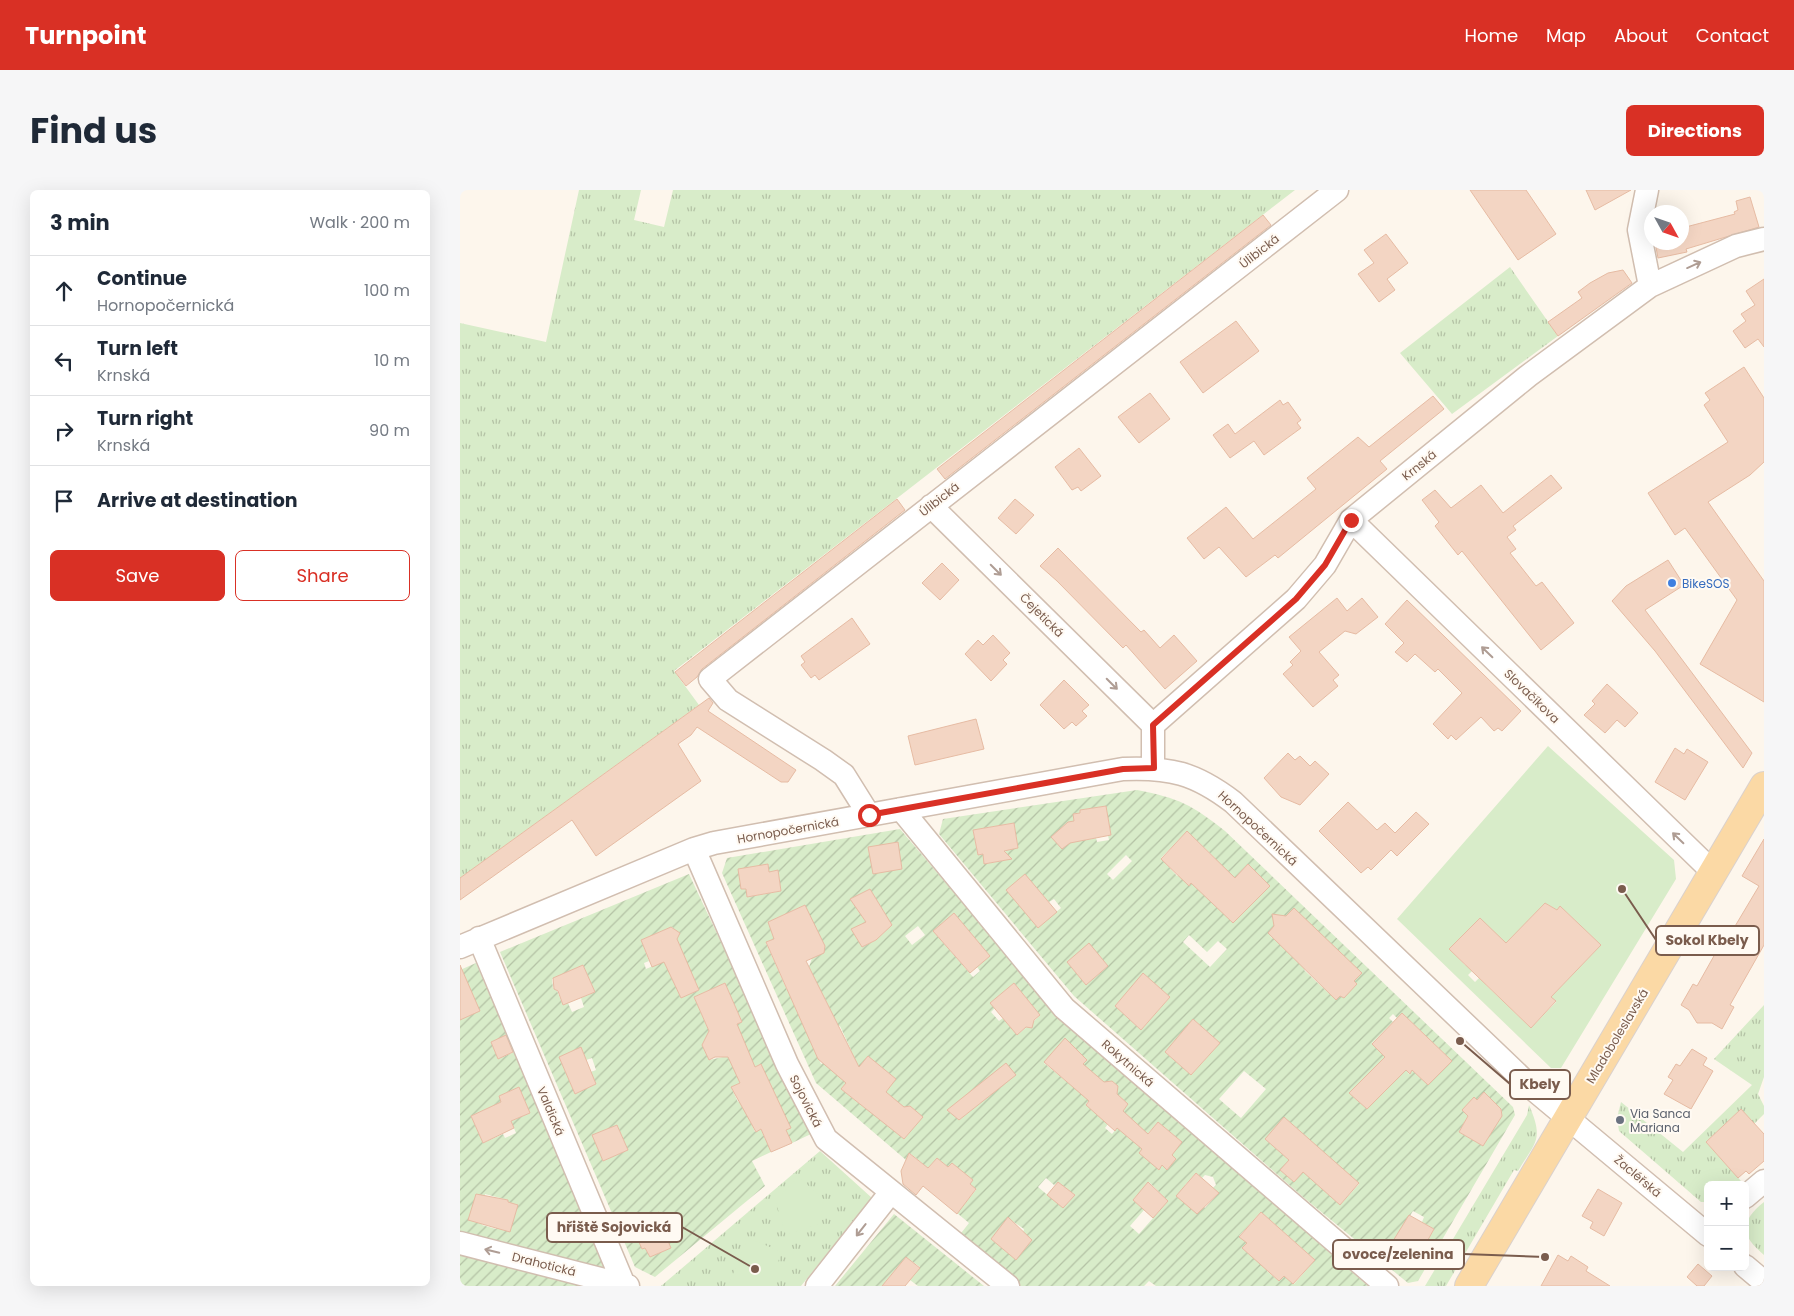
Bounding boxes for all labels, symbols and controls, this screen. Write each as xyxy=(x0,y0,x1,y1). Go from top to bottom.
text: Turnpoint xyxy=(25,19,146,52)
text: Home xyxy=(1464,23,1518,48)
text: Map xyxy=(1546,23,1586,48)
text: About xyxy=(1614,23,1668,48)
text: Contact xyxy=(1696,23,1769,48)
button: Directions xyxy=(1626,105,1764,156)
text: Find us xyxy=(30,106,157,155)
north arrow xyxy=(1644,205,1689,250)
text: 3 min xyxy=(50,208,110,237)
text: Walk · 200 m xyxy=(309,211,410,234)
street label: Úlibická xyxy=(1235,230,1283,272)
one-way arrow xyxy=(1686,260,1701,270)
text: Continue xyxy=(97,265,187,292)
icon: ahead xyxy=(50,277,78,305)
text: 100 m xyxy=(364,279,410,302)
text: Hornopočernická xyxy=(97,294,234,317)
text: Turn left xyxy=(97,335,178,362)
icon: left xyxy=(50,347,78,375)
text: 10 m xyxy=(374,349,410,372)
text: Krnská xyxy=(97,364,150,387)
text: Turn right xyxy=(97,405,193,432)
icon: right xyxy=(50,417,78,445)
text: 90 m xyxy=(369,419,410,442)
text: Krnská xyxy=(97,434,150,457)
street label: Krnská xyxy=(1398,446,1440,484)
street label: Úlibická xyxy=(915,478,963,520)
icon: arrive xyxy=(50,487,78,515)
text: Arrive at destination xyxy=(97,487,298,514)
route end xyxy=(1340,509,1363,532)
button: Save xyxy=(50,550,225,601)
button: Share xyxy=(235,550,410,601)
one-way arrow xyxy=(990,564,1003,576)
place label: BikeSOS xyxy=(1682,575,1729,592)
marker: BikeSOS xyxy=(1666,577,1678,589)
street label: Čejetická xyxy=(1016,589,1068,641)
one-way arrow xyxy=(1480,646,1493,658)
street label: Slovačíkova xyxy=(1500,665,1564,727)
one-way arrow xyxy=(1106,678,1118,691)
street label: Hornopočernická xyxy=(1215,787,1301,869)
route start xyxy=(858,804,881,827)
street label: Hornopočernická xyxy=(736,813,840,847)
one-way arrow xyxy=(1672,832,1685,844)
callout: Sokol Kbely xyxy=(1656,926,1759,955)
text: Sokol Kbely xyxy=(1665,930,1749,950)
street label: Mladoboleslavská xyxy=(1582,985,1652,1087)
street label: Rokytnická xyxy=(1098,1035,1158,1091)
callout: Kbely xyxy=(1510,1070,1570,1099)
street label: Sojovická xyxy=(786,1072,826,1130)
text: Kbely xyxy=(1520,1074,1561,1094)
street label: Valdická xyxy=(533,1084,569,1138)
place label: Via Sanca Mariana xyxy=(1630,1105,1691,1136)
marker: Via Sanca Mariana xyxy=(1614,1114,1626,1126)
street label: Žacléřská xyxy=(1611,1151,1665,1201)
map controls xyxy=(1704,1181,1749,1271)
button: + xyxy=(1704,1181,1749,1226)
callout: hřiště Sojovická xyxy=(547,1213,682,1242)
text: hřiště Sojovická xyxy=(557,1217,671,1237)
one-way arrow xyxy=(856,1224,867,1237)
button: − xyxy=(1704,1226,1749,1271)
callout: ovoce/zelenina xyxy=(1333,1240,1464,1269)
text: ovoce/zelenina xyxy=(1343,1244,1453,1264)
one-way arrow xyxy=(484,1246,500,1255)
street label: Drahotická xyxy=(510,1248,578,1280)

